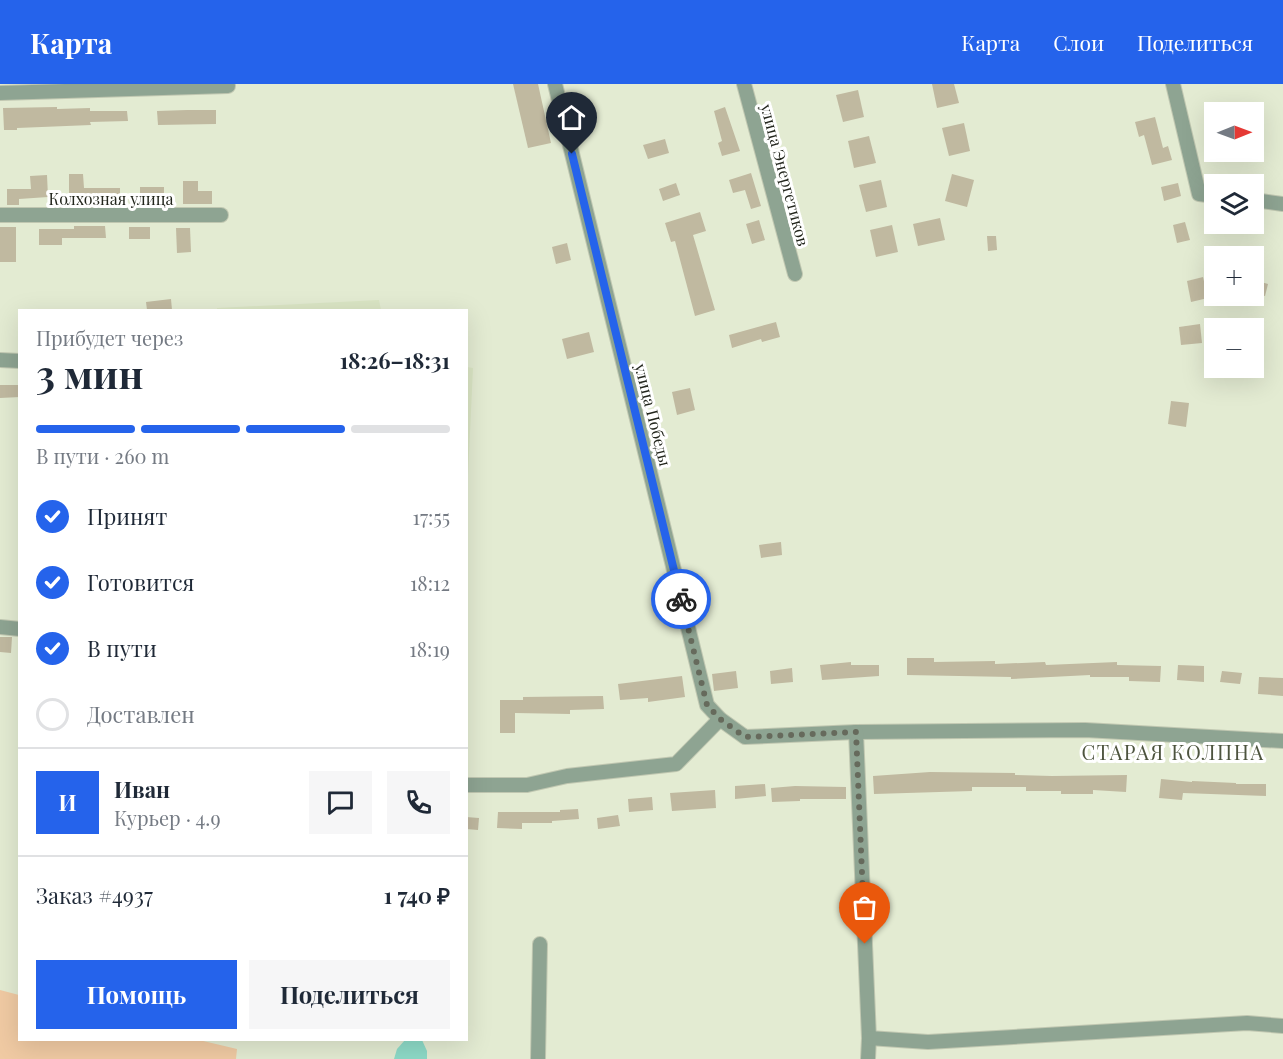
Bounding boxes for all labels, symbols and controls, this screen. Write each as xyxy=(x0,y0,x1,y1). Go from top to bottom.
text: Карта xyxy=(30,24,112,61)
text: Карта xyxy=(961,28,1020,56)
text: Слои xyxy=(1053,28,1104,56)
text: Поделиться xyxy=(1137,28,1253,56)
pin xyxy=(546,92,597,154)
icon: home xyxy=(555,101,588,134)
street label: улица Энергетиков xyxy=(756,101,815,248)
north arrow xyxy=(1204,102,1264,162)
map controls xyxy=(1204,102,1264,378)
button: layers xyxy=(1204,174,1264,234)
street label: Колхозная улица xyxy=(49,188,173,209)
button: + xyxy=(1204,246,1264,306)
button: − xyxy=(1204,318,1264,378)
text: Прибудет через xyxy=(36,324,183,351)
text: 18:26–18:31 xyxy=(340,345,450,375)
text: 3 мин xyxy=(36,347,143,399)
street label: улица Победы xyxy=(630,361,676,468)
text: В пути · 260 m xyxy=(36,442,169,469)
icon: check xyxy=(36,500,69,533)
text: Принят xyxy=(87,501,167,531)
text: 17:55 xyxy=(413,503,450,530)
icon: check xyxy=(36,566,69,599)
text: Готовится xyxy=(87,567,194,597)
text: 18:12 xyxy=(410,569,450,596)
courier xyxy=(651,569,711,629)
icon: bike xyxy=(665,583,698,616)
icon: check xyxy=(36,632,69,665)
text: В пути xyxy=(87,633,157,663)
text: 18:19 xyxy=(409,635,450,662)
text: Доставлен xyxy=(87,699,195,729)
district label: СТАРАЯ КОЛПНА xyxy=(1082,738,1265,765)
button: chat xyxy=(309,771,372,834)
button: phone xyxy=(387,771,450,834)
text: Иван xyxy=(114,774,170,804)
text: И xyxy=(58,787,77,817)
text: Курьер · 4.9 xyxy=(114,804,221,831)
text: Заказ #4937 xyxy=(36,880,153,910)
text: 1 740 ₽ xyxy=(384,880,450,910)
pin xyxy=(839,882,890,944)
icon: bag xyxy=(848,891,881,924)
button: Помощь xyxy=(36,960,237,1029)
button: Поделиться xyxy=(249,960,450,1029)

